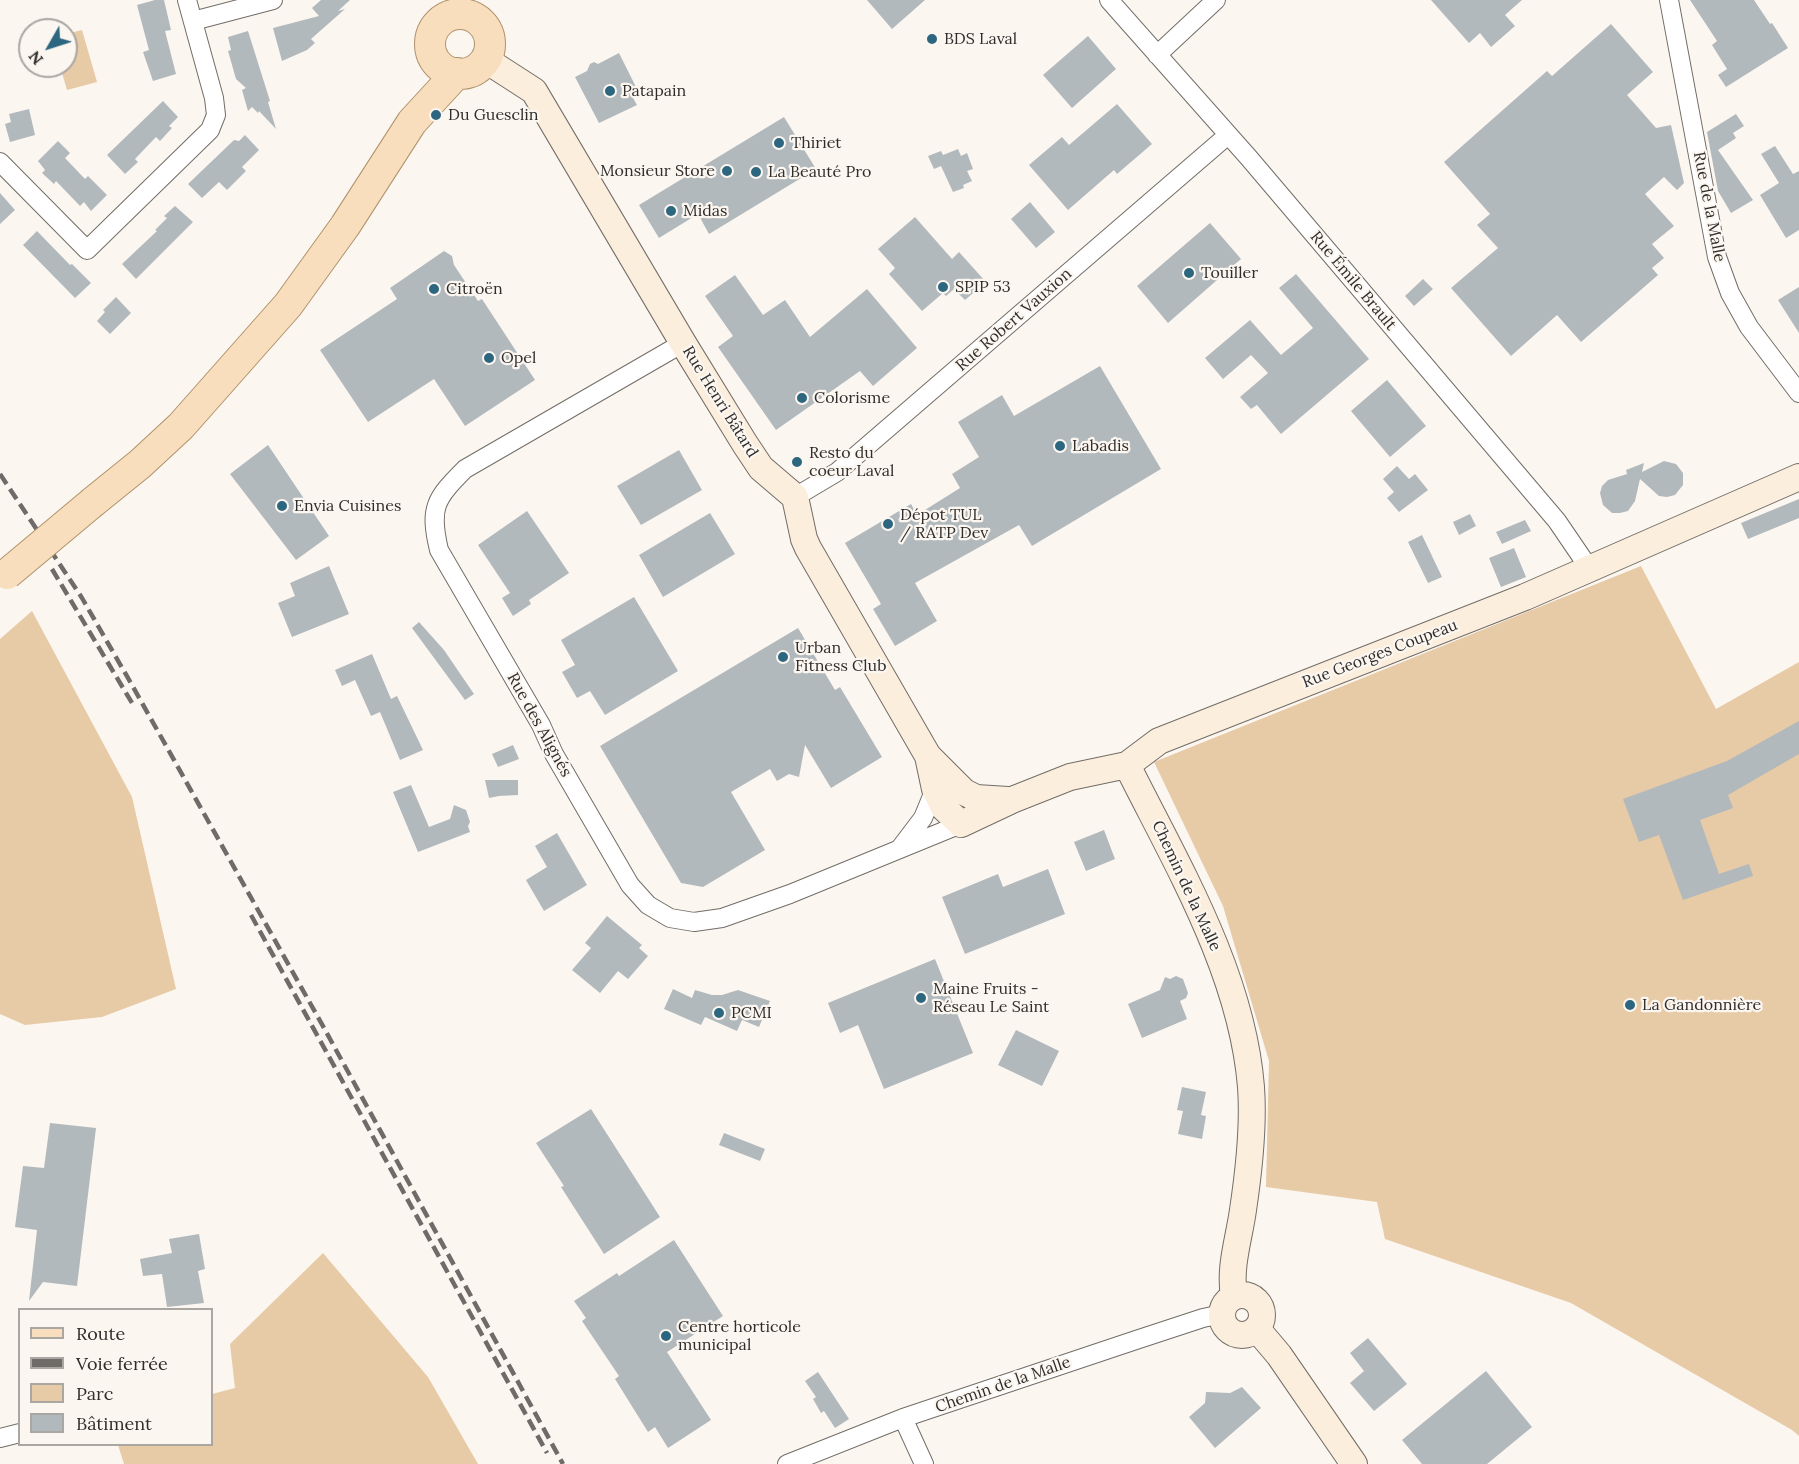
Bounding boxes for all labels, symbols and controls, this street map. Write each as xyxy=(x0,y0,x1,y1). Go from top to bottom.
north arrow xyxy=(18,18,78,78)
place label: BDS Laval xyxy=(944,29,1017,49)
marker: BDS Laval xyxy=(925,32,939,46)
text: N xyxy=(24,47,47,69)
place label: Patapain xyxy=(622,81,686,101)
marker: Patapain xyxy=(603,84,617,98)
place label: Du Guesclin xyxy=(448,105,539,125)
marker: Du Guesclin xyxy=(429,108,443,122)
place label: Thiriet xyxy=(791,133,841,153)
marker: Thiriet xyxy=(772,136,786,150)
street label: Rue de la Malle xyxy=(1689,150,1729,264)
place label: Monsieur Store xyxy=(600,161,715,181)
place label: La Beauté Pro xyxy=(768,162,871,182)
marker: Monsieur Store xyxy=(720,164,734,178)
marker: La Beauté Pro xyxy=(749,165,763,179)
place label: Midas xyxy=(683,201,727,221)
marker: Midas xyxy=(664,204,678,218)
street label: Rue Émile Brault xyxy=(1306,228,1400,334)
place label: Touiller xyxy=(1201,263,1258,283)
street label: Rue Robert Vauxion xyxy=(952,265,1076,375)
marker: Touiller xyxy=(1182,266,1196,280)
place label: SPIP 53 xyxy=(955,277,1011,297)
place label: Citroën xyxy=(446,279,503,299)
marker: SPIP 53 xyxy=(936,280,950,294)
marker: Citroën xyxy=(427,282,441,296)
street label: Rue Henri Bâtard xyxy=(678,343,762,461)
place label: Opel xyxy=(501,348,536,368)
marker: Opel xyxy=(482,351,496,365)
place label: Colorisme xyxy=(814,388,890,408)
marker: Colorisme xyxy=(795,391,809,405)
place label: Labadis xyxy=(1072,436,1129,456)
marker: Labadis xyxy=(1053,439,1067,453)
place label: Resto du coeur Laval xyxy=(809,443,894,481)
marker: Resto du coeur Laval xyxy=(790,455,804,469)
place label: Envia Cuisines xyxy=(294,496,401,516)
marker: Envia Cuisines xyxy=(275,499,289,513)
place label: Dépot TUL / RATP Dev xyxy=(900,505,988,543)
marker: Dépot TUL / RATP Dev xyxy=(881,517,895,531)
street label: Rue Georges Coupeau xyxy=(1300,616,1460,692)
place label: Urban Fitness Club xyxy=(795,638,886,676)
marker: Urban Fitness Club xyxy=(776,650,790,664)
street label: Rue des Alignés xyxy=(503,670,575,780)
street label: Chemin de la Malle xyxy=(1147,818,1225,954)
place label: Maine Fruits - Réseau Le Saint xyxy=(933,979,1049,1017)
marker: Maine Fruits - Réseau Le Saint xyxy=(914,991,928,1005)
place label: La Gandonnière xyxy=(1642,995,1761,1015)
marker: La Gandonnière xyxy=(1623,998,1637,1012)
place label: PCMI xyxy=(731,1003,772,1023)
marker: PCMI xyxy=(712,1006,726,1020)
legend xyxy=(18,1308,213,1446)
place label: Centre horticole municipal xyxy=(678,1317,801,1355)
text: Route xyxy=(76,1322,125,1345)
marker: Centre horticole municipal xyxy=(659,1329,673,1343)
text: Voie ferrée xyxy=(76,1352,168,1375)
street label: Chemin de la Malle xyxy=(933,1353,1073,1417)
text: Parc xyxy=(76,1382,113,1405)
text: Bâtiment xyxy=(76,1412,152,1435)

